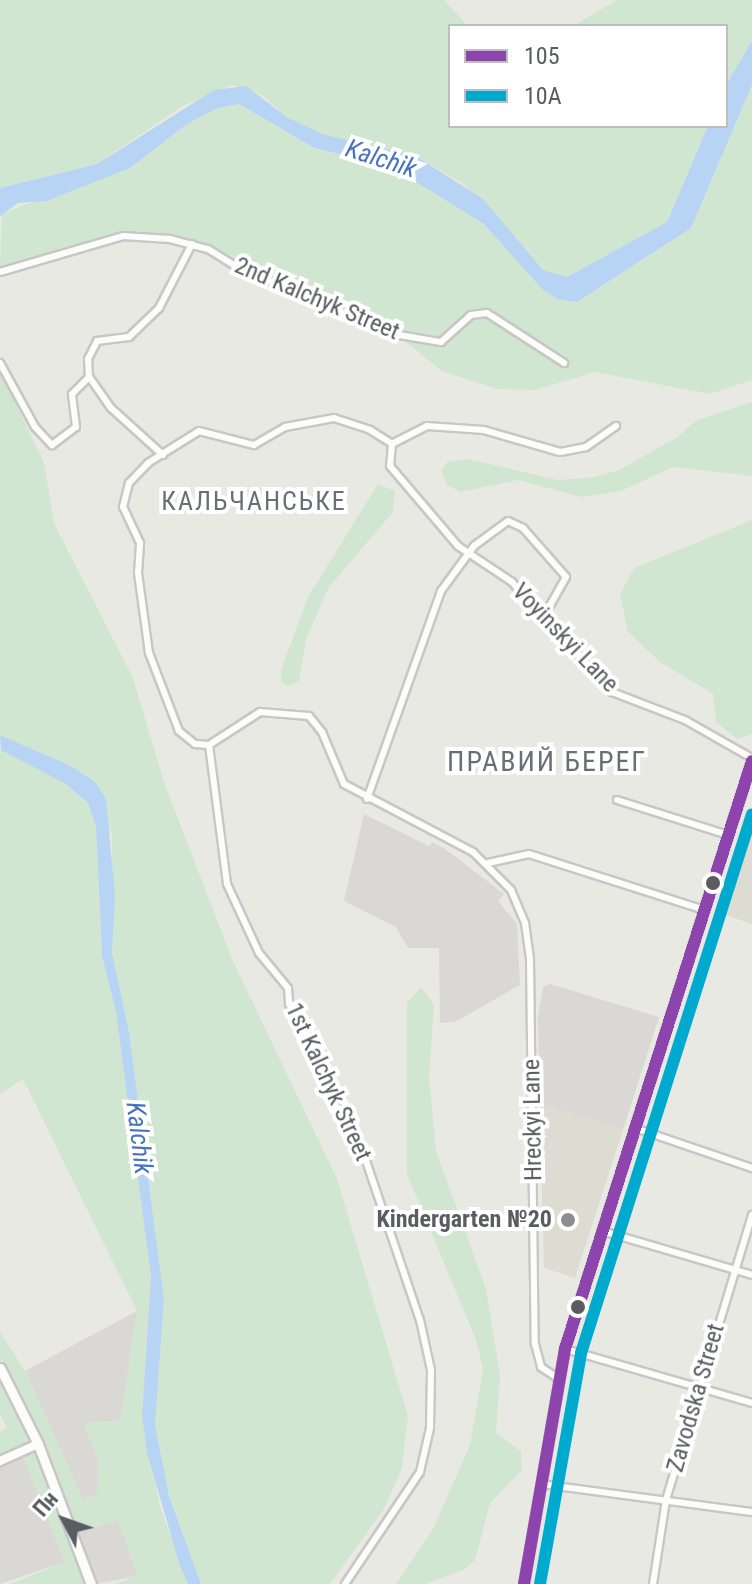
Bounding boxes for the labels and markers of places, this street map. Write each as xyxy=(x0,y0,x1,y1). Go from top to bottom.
unlabelled marker xyxy=(705,875,721,891)
place label: Kindergarten №20 xyxy=(376,1206,552,1234)
marker: Kindergarten №20 xyxy=(559,1211,577,1229)
unlabelled marker xyxy=(570,1299,586,1315)

